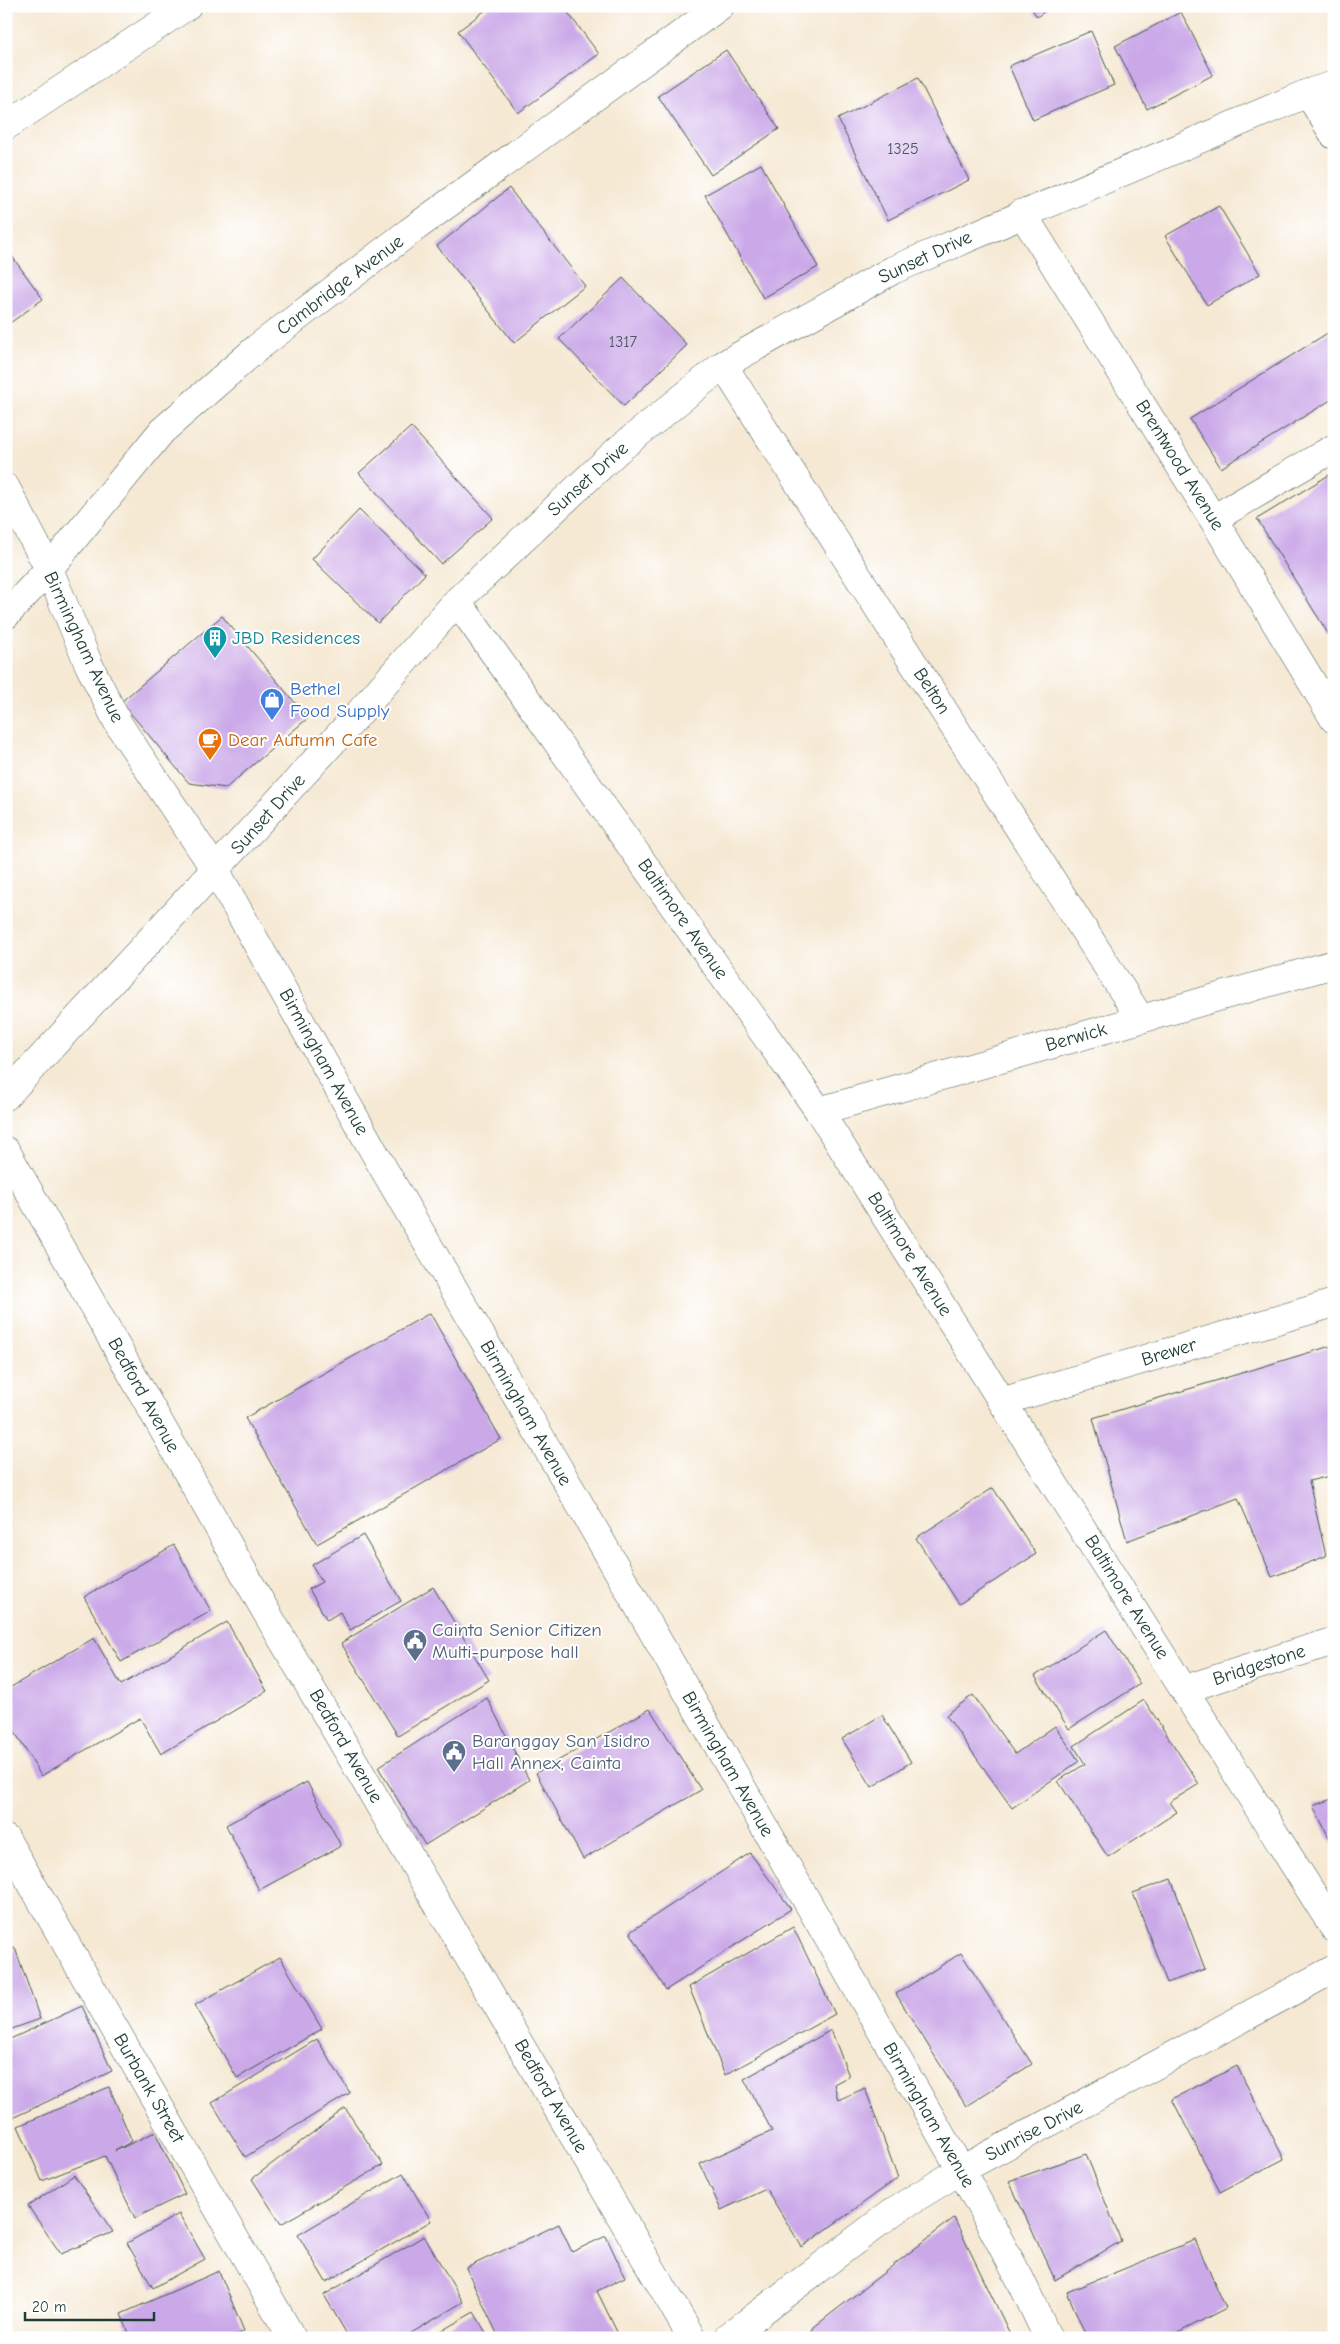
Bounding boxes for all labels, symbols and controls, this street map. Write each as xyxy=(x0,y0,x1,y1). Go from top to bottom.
house number: 1325 xyxy=(887,140,919,158)
street label: Sunset Drive xyxy=(875,226,975,288)
street label: Cambridge Avenue xyxy=(272,230,408,340)
house number: 1317 xyxy=(609,333,638,351)
street label: Brentwood Avenue xyxy=(1131,396,1229,534)
street label: Sunset Drive xyxy=(543,437,633,521)
street label: Birmingham Avenue xyxy=(39,568,129,726)
building icon: JBD Residences xyxy=(202,625,228,659)
place label: JBD Residences xyxy=(232,627,360,649)
street label: Belton xyxy=(909,664,955,718)
place label: Bethel Food Supply xyxy=(290,678,390,722)
shop icon: Bethel Food Supply xyxy=(259,687,285,721)
cafe icon: Dear Autumn Cafe xyxy=(197,727,223,761)
place label: Dear Autumn Cafe xyxy=(228,729,378,751)
street label: Sunset Drive xyxy=(226,769,310,859)
street label: Baltimore Avenue xyxy=(633,854,733,984)
street label: Birmingham Avenue xyxy=(275,985,373,1139)
street label: Berwick xyxy=(1043,1018,1110,1056)
street label: Baltimore Avenue xyxy=(863,1188,957,1320)
street label: Brewer xyxy=(1139,1333,1200,1371)
street label: Bedford Avenue xyxy=(103,1334,185,1456)
street label: Birmingham Avenue xyxy=(475,1336,577,1490)
street label: Baltimore Avenue xyxy=(1080,1531,1174,1663)
place label: Cainta Senior Citizen Multi-purpose hall xyxy=(432,1619,602,1663)
public building icon: Cainta Senior Citizen Multi-purpose hall xyxy=(402,1628,428,1662)
street label: Bridgestone xyxy=(1210,1640,1308,1690)
street label: Bedford Avenue xyxy=(305,1685,387,1807)
street label: Birmingham Avenue xyxy=(677,1687,779,1841)
place label: Baranggay San Isidro Hall Annex, Cainta xyxy=(472,1730,650,1774)
public building icon: Baranggay San Isidro Hall Annex, Cainta xyxy=(441,1739,467,1773)
street label: Burbank Street xyxy=(109,2029,189,2147)
street label: Bedford Avenue xyxy=(510,2035,592,2157)
street label: Birmingham Avenue xyxy=(878,2038,980,2192)
street label: Sunrise Drive xyxy=(982,2096,1086,2166)
scale bar xyxy=(25,2289,154,2321)
text: 20 m xyxy=(32,2298,66,2316)

